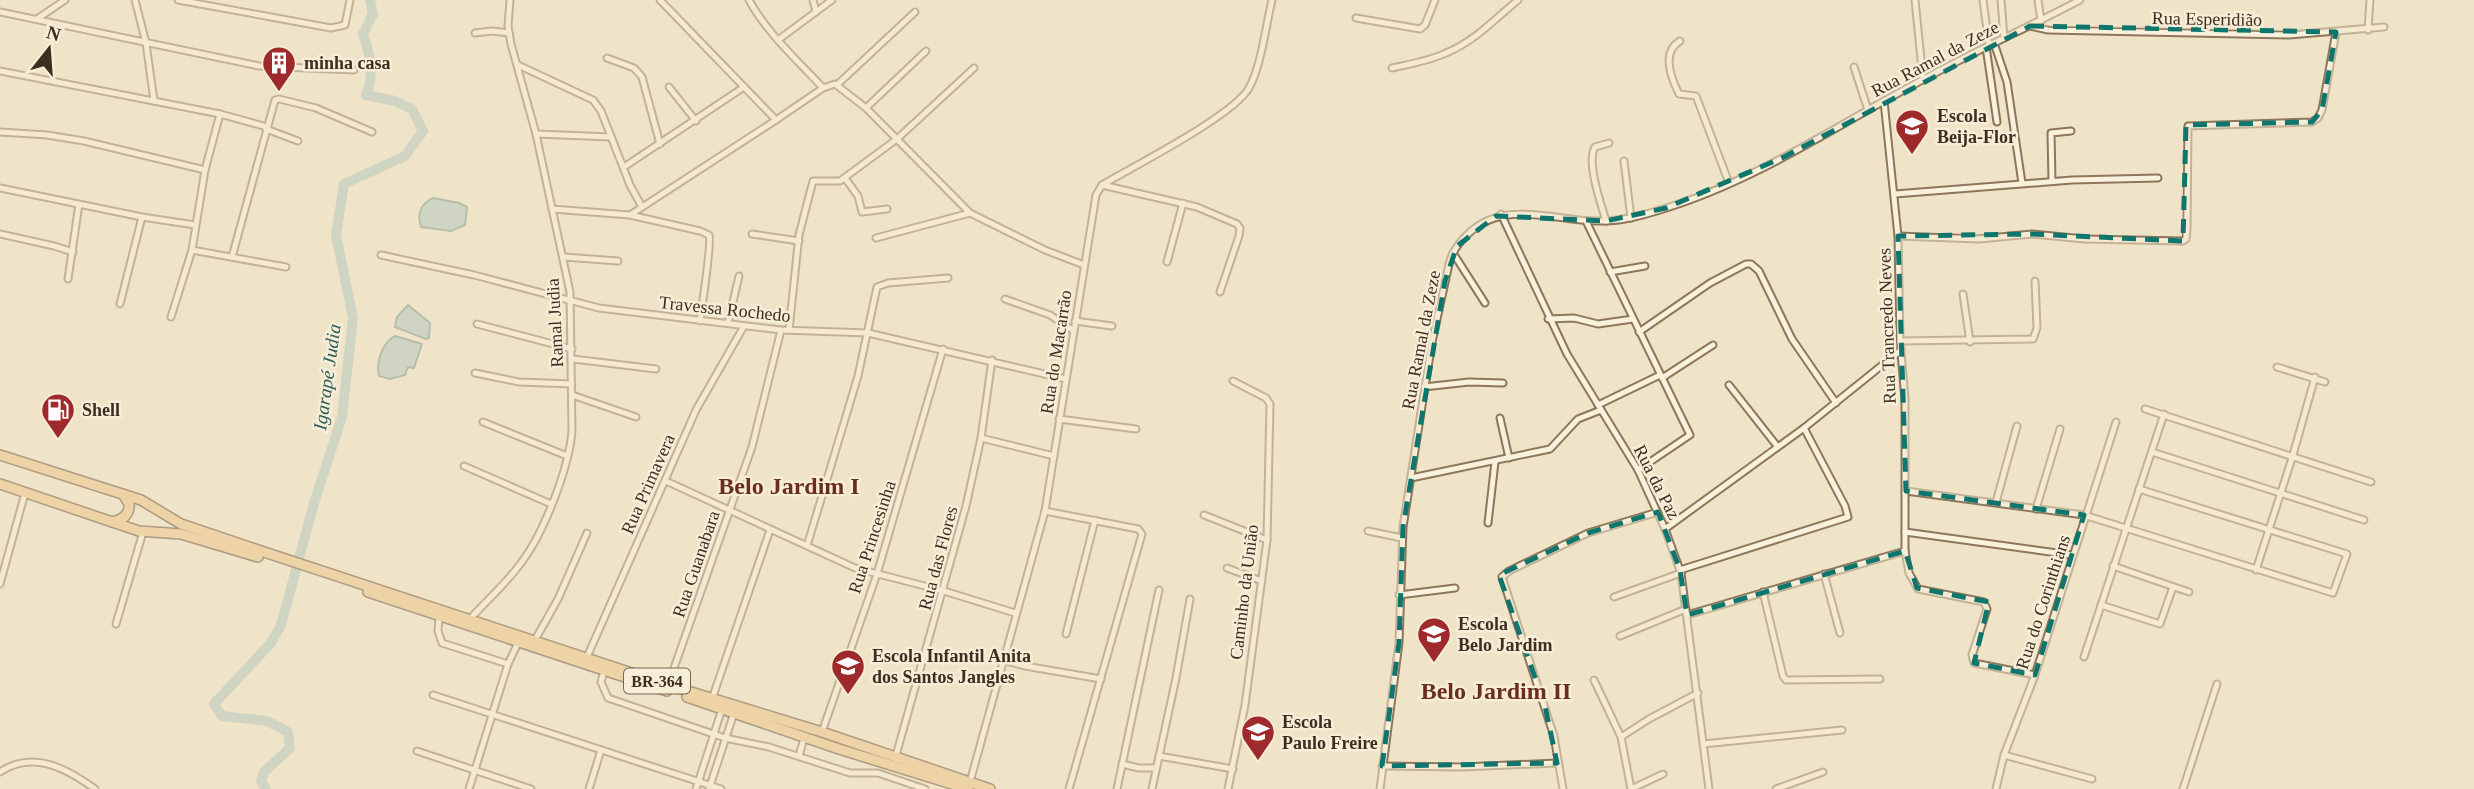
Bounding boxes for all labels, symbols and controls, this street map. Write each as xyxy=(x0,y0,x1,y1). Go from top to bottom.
street label: Rua Esperidião xyxy=(2152,8,2262,30)
north arrow xyxy=(14,14,84,84)
street label: Rua Ramal da Zeze xyxy=(1868,17,2002,101)
text: N xyxy=(44,21,64,45)
building icon: minha casa xyxy=(260,44,298,93)
place label: minha casa xyxy=(304,53,391,73)
place label: Escola Beija-Flor xyxy=(1937,106,2016,147)
school or university icon: Escola Beija-Flor xyxy=(1893,107,1931,156)
street label: Rua Trancredo Neves xyxy=(1874,248,1900,404)
street label: Rua Ramal da Zeze xyxy=(1398,269,1444,411)
street label: Ramal Judia xyxy=(543,278,567,368)
street label: Rua do Macarrão xyxy=(1036,289,1076,415)
street label: Travessa Rochedo xyxy=(658,292,792,326)
water label: Igarapé Judia xyxy=(309,322,345,432)
fuel station icon: Shell xyxy=(39,391,77,440)
place label: Shell xyxy=(82,400,120,420)
street label: Rua Primavera xyxy=(617,431,679,537)
street label: Rua da Paz xyxy=(1630,441,1684,523)
district label: Belo Jardim I xyxy=(718,473,860,499)
street label: Rua Princesinha xyxy=(844,478,900,596)
street label: Rua das Flores xyxy=(914,504,962,612)
street label: Rua Guanabara xyxy=(668,508,724,620)
street label: Caminho da União xyxy=(1226,523,1262,661)
street label: Rua do Corinthians xyxy=(2012,532,2074,672)
place label: Escola Belo Jardim xyxy=(1458,614,1553,655)
school or university icon: Escola Belo Jardim xyxy=(1415,615,1453,664)
place label: Escola Infantil Anita dos Santos Jangles xyxy=(872,646,1031,687)
school or university icon: Escola Infantil Anita dos Santos Jangles xyxy=(829,647,867,696)
road number: BR-364 xyxy=(624,668,690,694)
district label: Belo Jardim II xyxy=(1421,678,1571,704)
place label: Escola Paulo Freire xyxy=(1282,712,1378,753)
school or university icon: Escola Paulo Freire xyxy=(1239,713,1277,762)

